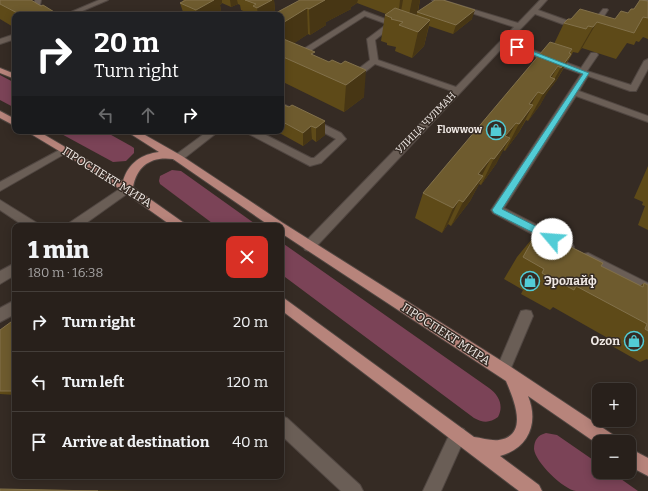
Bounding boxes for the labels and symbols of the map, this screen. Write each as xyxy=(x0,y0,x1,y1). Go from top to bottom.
pin xyxy=(500,30,534,64)
street label: УЛИЦА ЧУЛМАН xyxy=(394,90,458,156)
shop icon: Flowwow xyxy=(485,119,507,141)
place label: Flowwow xyxy=(437,124,483,136)
street label: ПРОСПЕКТ МИРА xyxy=(60,144,155,210)
position arrow xyxy=(531,218,573,260)
shop icon: Эролайф xyxy=(519,270,541,292)
place label: Эролайф xyxy=(544,274,597,288)
street label: ПРОСПЕКТ МИРА xyxy=(399,300,493,368)
shop icon: Ozon xyxy=(623,330,645,352)
place label: Ozon xyxy=(591,334,620,348)

